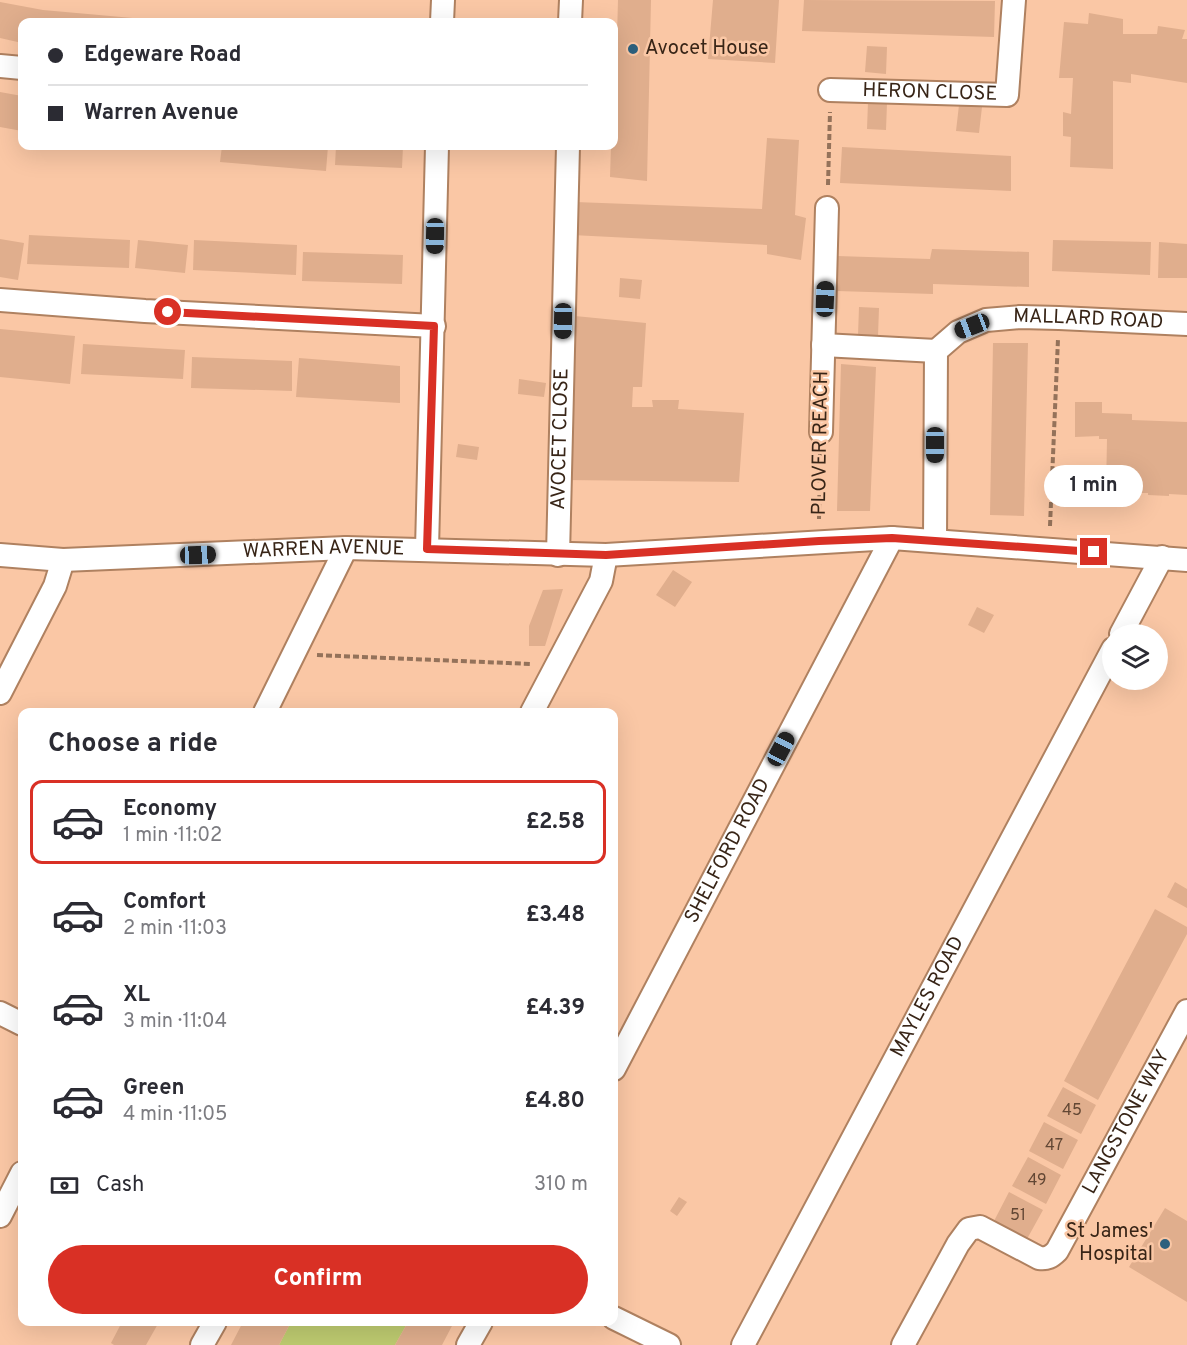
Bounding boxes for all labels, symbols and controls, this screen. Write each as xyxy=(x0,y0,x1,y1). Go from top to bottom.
place label: Avocet House xyxy=(645,36,769,62)
text: Edgeware Road xyxy=(84,42,241,69)
marker: Avocet House xyxy=(626,42,640,56)
street label: HERON CLOSE xyxy=(862,78,998,108)
text: Warren Avenue xyxy=(84,100,239,127)
car xyxy=(426,218,444,254)
car xyxy=(815,281,835,317)
route start xyxy=(154,298,181,325)
car xyxy=(554,303,572,339)
street label: MALLARD ROAD xyxy=(1013,304,1164,336)
car xyxy=(952,311,992,341)
street label: AVOCET CLOSE xyxy=(546,368,576,510)
street label: PLOVER REACH xyxy=(807,370,835,516)
car xyxy=(926,427,944,463)
callout: 1 min xyxy=(1044,465,1144,507)
text: 1 min xyxy=(1069,473,1118,499)
street label: WARREN AVENUE xyxy=(242,535,405,565)
route end xyxy=(1080,538,1107,565)
car xyxy=(180,545,216,565)
map controls xyxy=(1102,624,1168,690)
button: layers xyxy=(1102,624,1168,690)
text: Choose a ride xyxy=(48,727,218,761)
car xyxy=(765,729,797,769)
street label: SHELFORD ROAD xyxy=(679,774,777,928)
icon: car xyxy=(51,795,105,849)
text: Economy xyxy=(123,796,217,823)
text: £2.58 xyxy=(526,809,585,836)
text: 1 min · 11:02 xyxy=(123,823,222,849)
icon: car xyxy=(51,888,105,942)
text: Comfort xyxy=(123,889,206,916)
text: £3.48 xyxy=(526,902,585,929)
text: 2 min · 11:03 xyxy=(123,916,227,942)
street label: MAYLES ROAD xyxy=(885,932,971,1062)
icon: car xyxy=(51,981,105,1035)
text: XL xyxy=(123,982,150,1009)
text: £4.39 xyxy=(526,995,585,1022)
text: 3 min · 11:04 xyxy=(123,1009,227,1035)
street label: LANGSTONE WAY xyxy=(1077,1046,1176,1199)
icon: car xyxy=(51,1074,105,1128)
text: Green xyxy=(123,1075,185,1102)
text: £4.80 xyxy=(524,1088,585,1115)
house number: 45 xyxy=(1062,1101,1082,1121)
text: 4 min · 11:05 xyxy=(123,1102,227,1128)
house number: 47 xyxy=(1045,1136,1063,1156)
icon: cash xyxy=(48,1169,81,1202)
house number: 49 xyxy=(1027,1171,1047,1191)
text: Cash xyxy=(96,1172,145,1199)
text: 310 m xyxy=(534,1172,588,1198)
house number: 51 xyxy=(1010,1206,1026,1226)
place label: St James' Hospital xyxy=(1066,1219,1153,1268)
marker: St James' Hospital xyxy=(1158,1237,1172,1251)
button: Confirm xyxy=(48,1245,588,1314)

